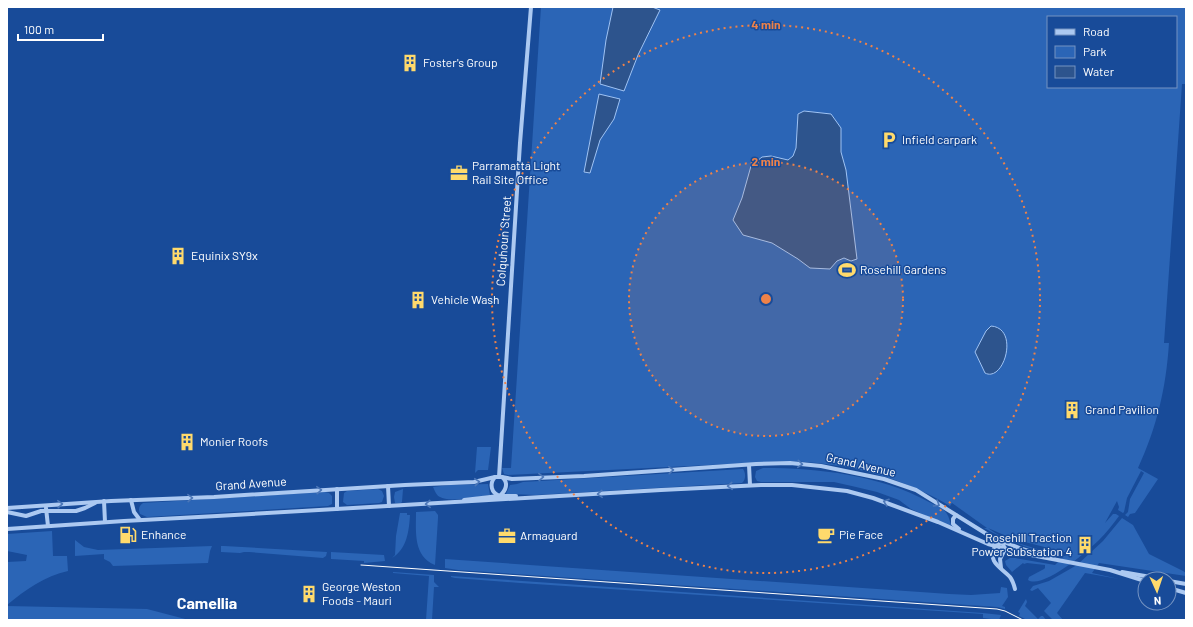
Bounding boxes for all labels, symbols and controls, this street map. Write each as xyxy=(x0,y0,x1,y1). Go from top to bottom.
scale bar xyxy=(18,16,103,42)
legend xyxy=(1047,16,1177,88)
text: 4 min xyxy=(751,17,781,31)
text: 100 m xyxy=(24,22,54,36)
text: Road xyxy=(1083,24,1110,38)
text: Park xyxy=(1083,44,1107,58)
building icon: Foster's Group xyxy=(400,53,420,73)
place label: Foster's Group xyxy=(423,55,498,69)
text: Water xyxy=(1083,64,1115,78)
parking icon: Infield carpark xyxy=(879,130,899,150)
place label: Infield carpark xyxy=(902,132,977,146)
text: 2 min xyxy=(752,154,780,168)
place label: Parramatta Light Rail Site Office xyxy=(472,158,560,186)
office icon: Parramatta Light Rail Site Office xyxy=(449,163,469,183)
street label: Colquhoun Street xyxy=(493,195,513,287)
building icon: Equinix SY9x xyxy=(168,246,188,266)
place label: Equinix SY9x xyxy=(191,248,258,262)
sports icon: Rosehill Gardens xyxy=(837,260,857,280)
place label: Rosehill Gardens xyxy=(860,262,947,276)
building icon: Vehicle Wash xyxy=(408,290,428,310)
place label: Vehicle Wash xyxy=(431,292,500,306)
centre of rings xyxy=(759,292,773,306)
building icon: Grand Pavilion xyxy=(1062,400,1082,420)
place label: Grand Pavilion xyxy=(1085,402,1159,416)
building icon: Monier Roofs xyxy=(177,432,197,452)
place label: Monier Roofs xyxy=(200,434,268,448)
street label: Grand Avenue xyxy=(825,449,898,479)
one-way arrow xyxy=(797,460,803,469)
one-way arrow xyxy=(668,465,674,474)
one-way arrow xyxy=(538,473,544,482)
street label: Grand Avenue xyxy=(215,474,287,492)
one-way arrow xyxy=(474,477,480,486)
one-way arrow xyxy=(727,482,733,491)
one-way arrow xyxy=(316,486,322,495)
one-way arrow xyxy=(597,489,603,498)
one-way arrow xyxy=(187,494,193,502)
one-way arrow xyxy=(882,499,889,507)
one-way arrow xyxy=(933,499,940,506)
one-way arrow xyxy=(57,500,63,509)
one-way arrow xyxy=(425,500,431,508)
fuel station icon: Enhance xyxy=(118,525,138,545)
cafe icon: Pie Face xyxy=(816,525,836,545)
office icon: Armaguard xyxy=(497,526,517,546)
place label: Enhance xyxy=(141,527,186,541)
place label: Pie Face xyxy=(839,527,883,541)
place label: Armaguard xyxy=(520,528,578,542)
place label: Rosehill Traction Power Substation 4 xyxy=(972,530,1072,558)
building icon: Rosehill Traction Power Substation 4 xyxy=(1075,535,1095,555)
north arrow xyxy=(1137,571,1177,611)
place label: George Weston Foods - Mauri xyxy=(322,579,401,607)
building icon: George Weston Foods - Mauri xyxy=(299,584,319,604)
district label: Camellia xyxy=(177,593,237,612)
text: N xyxy=(1154,595,1162,608)

